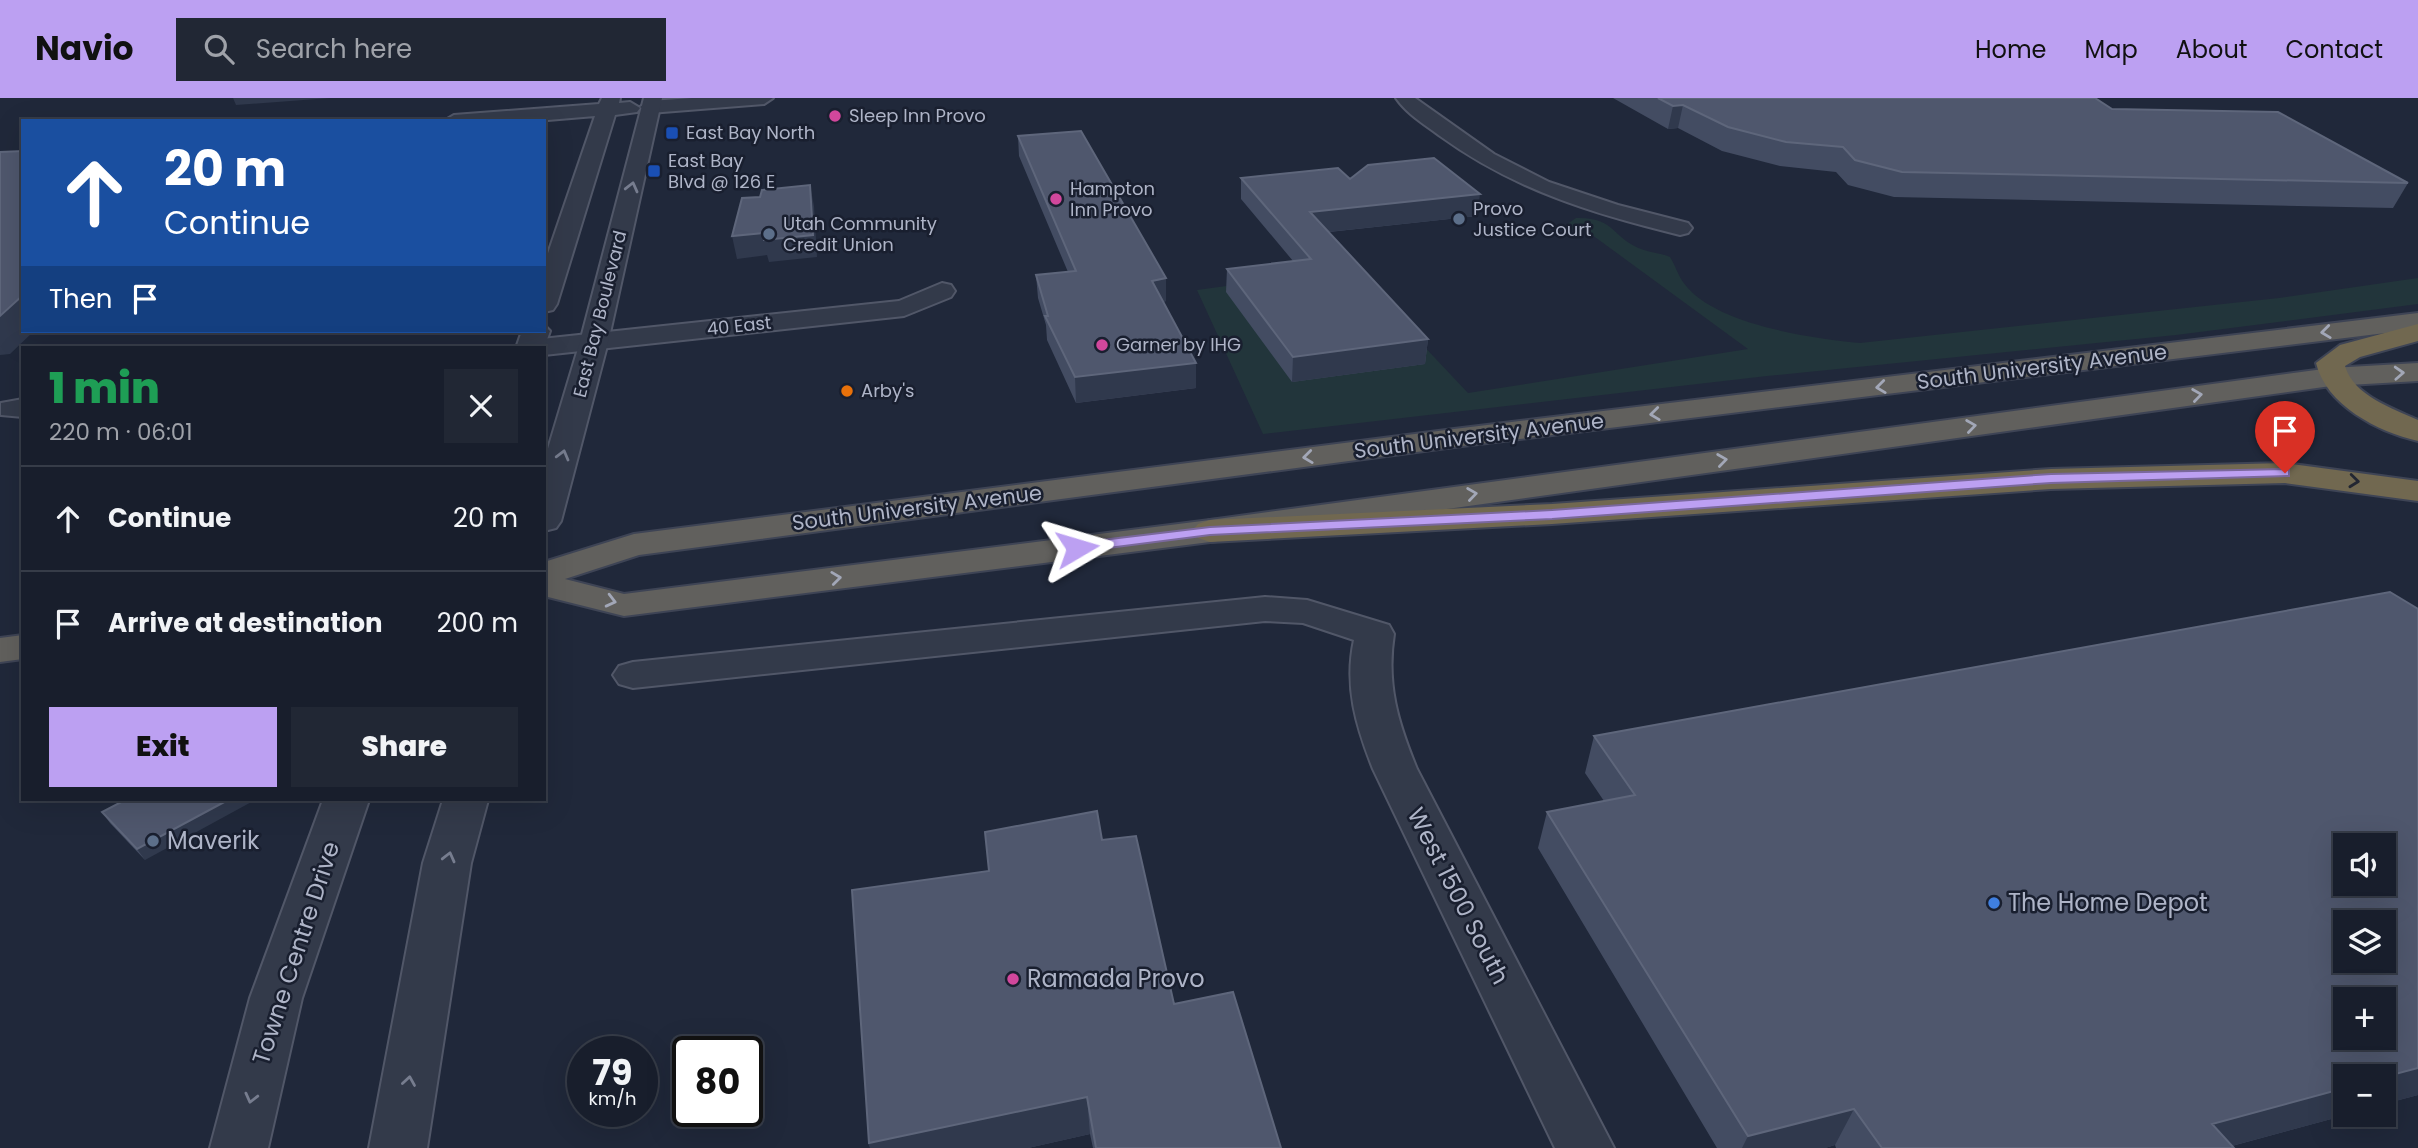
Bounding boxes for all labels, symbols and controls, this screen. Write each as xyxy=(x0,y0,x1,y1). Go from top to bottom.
search box xyxy=(176,18,666,81)
text: Navio xyxy=(35,25,134,72)
icon: search xyxy=(200,30,238,68)
text: Search here xyxy=(256,31,412,67)
text: Home xyxy=(1975,33,2047,66)
text: Map xyxy=(2085,33,2138,66)
text: About xyxy=(2176,33,2247,66)
text: Contact xyxy=(2285,33,2383,66)
place label: Sleep Inn Provo xyxy=(849,103,986,128)
marker: Sleep Inn Provo xyxy=(827,108,843,124)
place label: East Bay North xyxy=(686,120,815,145)
marker: East Bay North xyxy=(664,125,680,141)
text: 20 m xyxy=(164,135,286,203)
icon: ahead xyxy=(49,147,140,238)
place label: East Bay Blvd @ 126 E xyxy=(668,148,775,194)
marker: East Bay Blvd @ 126 E xyxy=(646,163,662,179)
place label: Hampton Inn Provo xyxy=(1070,176,1155,222)
one-way arrow xyxy=(624,181,638,193)
marker: Hampton Inn Provo xyxy=(1048,191,1064,207)
place label: Provo Justice Court xyxy=(1473,196,1592,242)
text: Continue xyxy=(164,200,310,245)
place label: Utah Community Credit Union xyxy=(783,211,937,257)
marker: Provo Justice Court xyxy=(1451,211,1467,227)
marker: Utah Community Credit Union xyxy=(761,226,777,242)
street label: East Bay Boulevard xyxy=(567,228,632,400)
icon: arrive xyxy=(126,280,164,318)
text: Then xyxy=(49,281,112,317)
street label: 40 East xyxy=(705,310,772,341)
one-way arrow xyxy=(2320,325,2332,340)
place label: Garner by IHG xyxy=(1116,332,1241,357)
marker: Garner by IHG xyxy=(1094,337,1110,353)
street label: South University Avenue xyxy=(1915,337,2168,396)
text: 1 min xyxy=(49,359,160,418)
one-way arrow xyxy=(2394,366,2405,381)
button: close xyxy=(444,369,518,443)
place label: Arby's xyxy=(861,378,914,403)
one-way arrow xyxy=(1875,379,1887,394)
marker: Arby's xyxy=(839,383,855,399)
one-way arrow xyxy=(2191,388,2203,403)
pin xyxy=(2255,401,2315,473)
street label: South University Avenue xyxy=(1352,406,1605,465)
one-way arrow xyxy=(1650,406,1661,421)
icon: arrive xyxy=(2266,412,2304,450)
text: 220 m · 06:01 xyxy=(49,416,193,448)
one-way arrow xyxy=(1966,418,1977,433)
one-way arrow xyxy=(554,449,569,461)
one-way arrow xyxy=(1302,450,1314,465)
one-way arrow xyxy=(1716,452,1728,467)
one-way arrow xyxy=(2349,473,2360,488)
street label: South University Avenue xyxy=(790,478,1043,537)
one-way arrow xyxy=(1466,487,1478,502)
icon: ahead xyxy=(49,500,87,538)
text: Continue xyxy=(108,500,231,536)
text: 20 m xyxy=(453,500,518,536)
position arrow xyxy=(1040,511,1114,585)
one-way arrow xyxy=(830,571,842,586)
one-way arrow xyxy=(604,593,616,608)
icon: arrive xyxy=(49,605,87,643)
text: Arrive at destination xyxy=(108,605,383,641)
text: 200 m xyxy=(437,605,518,641)
button: Exit xyxy=(49,707,277,787)
button: Share xyxy=(291,707,518,787)
street label: West 1500 South xyxy=(1400,802,1517,990)
place label: Maverik xyxy=(167,824,260,857)
marker: Maverik xyxy=(145,833,161,849)
map controls xyxy=(2333,833,2396,1127)
button: sound xyxy=(2333,833,2396,896)
street label: Towne Centre Drive xyxy=(244,837,347,1069)
one-way arrow xyxy=(441,851,455,863)
place label: The Home Depot xyxy=(2008,886,2208,919)
marker: The Home Depot xyxy=(1986,895,2002,911)
button: layers xyxy=(2333,910,2396,973)
place label: Ramada Provo xyxy=(1027,962,1205,995)
marker: Ramada Provo xyxy=(1005,971,1021,987)
button: + xyxy=(2333,987,2396,1050)
speed limit sign: 80 xyxy=(672,1036,763,1127)
text: 79 xyxy=(592,1048,633,1097)
button: − xyxy=(2333,1064,2396,1127)
one-way arrow xyxy=(401,1075,416,1087)
text: km/h xyxy=(589,1086,636,1111)
one-way arrow xyxy=(245,1092,259,1104)

